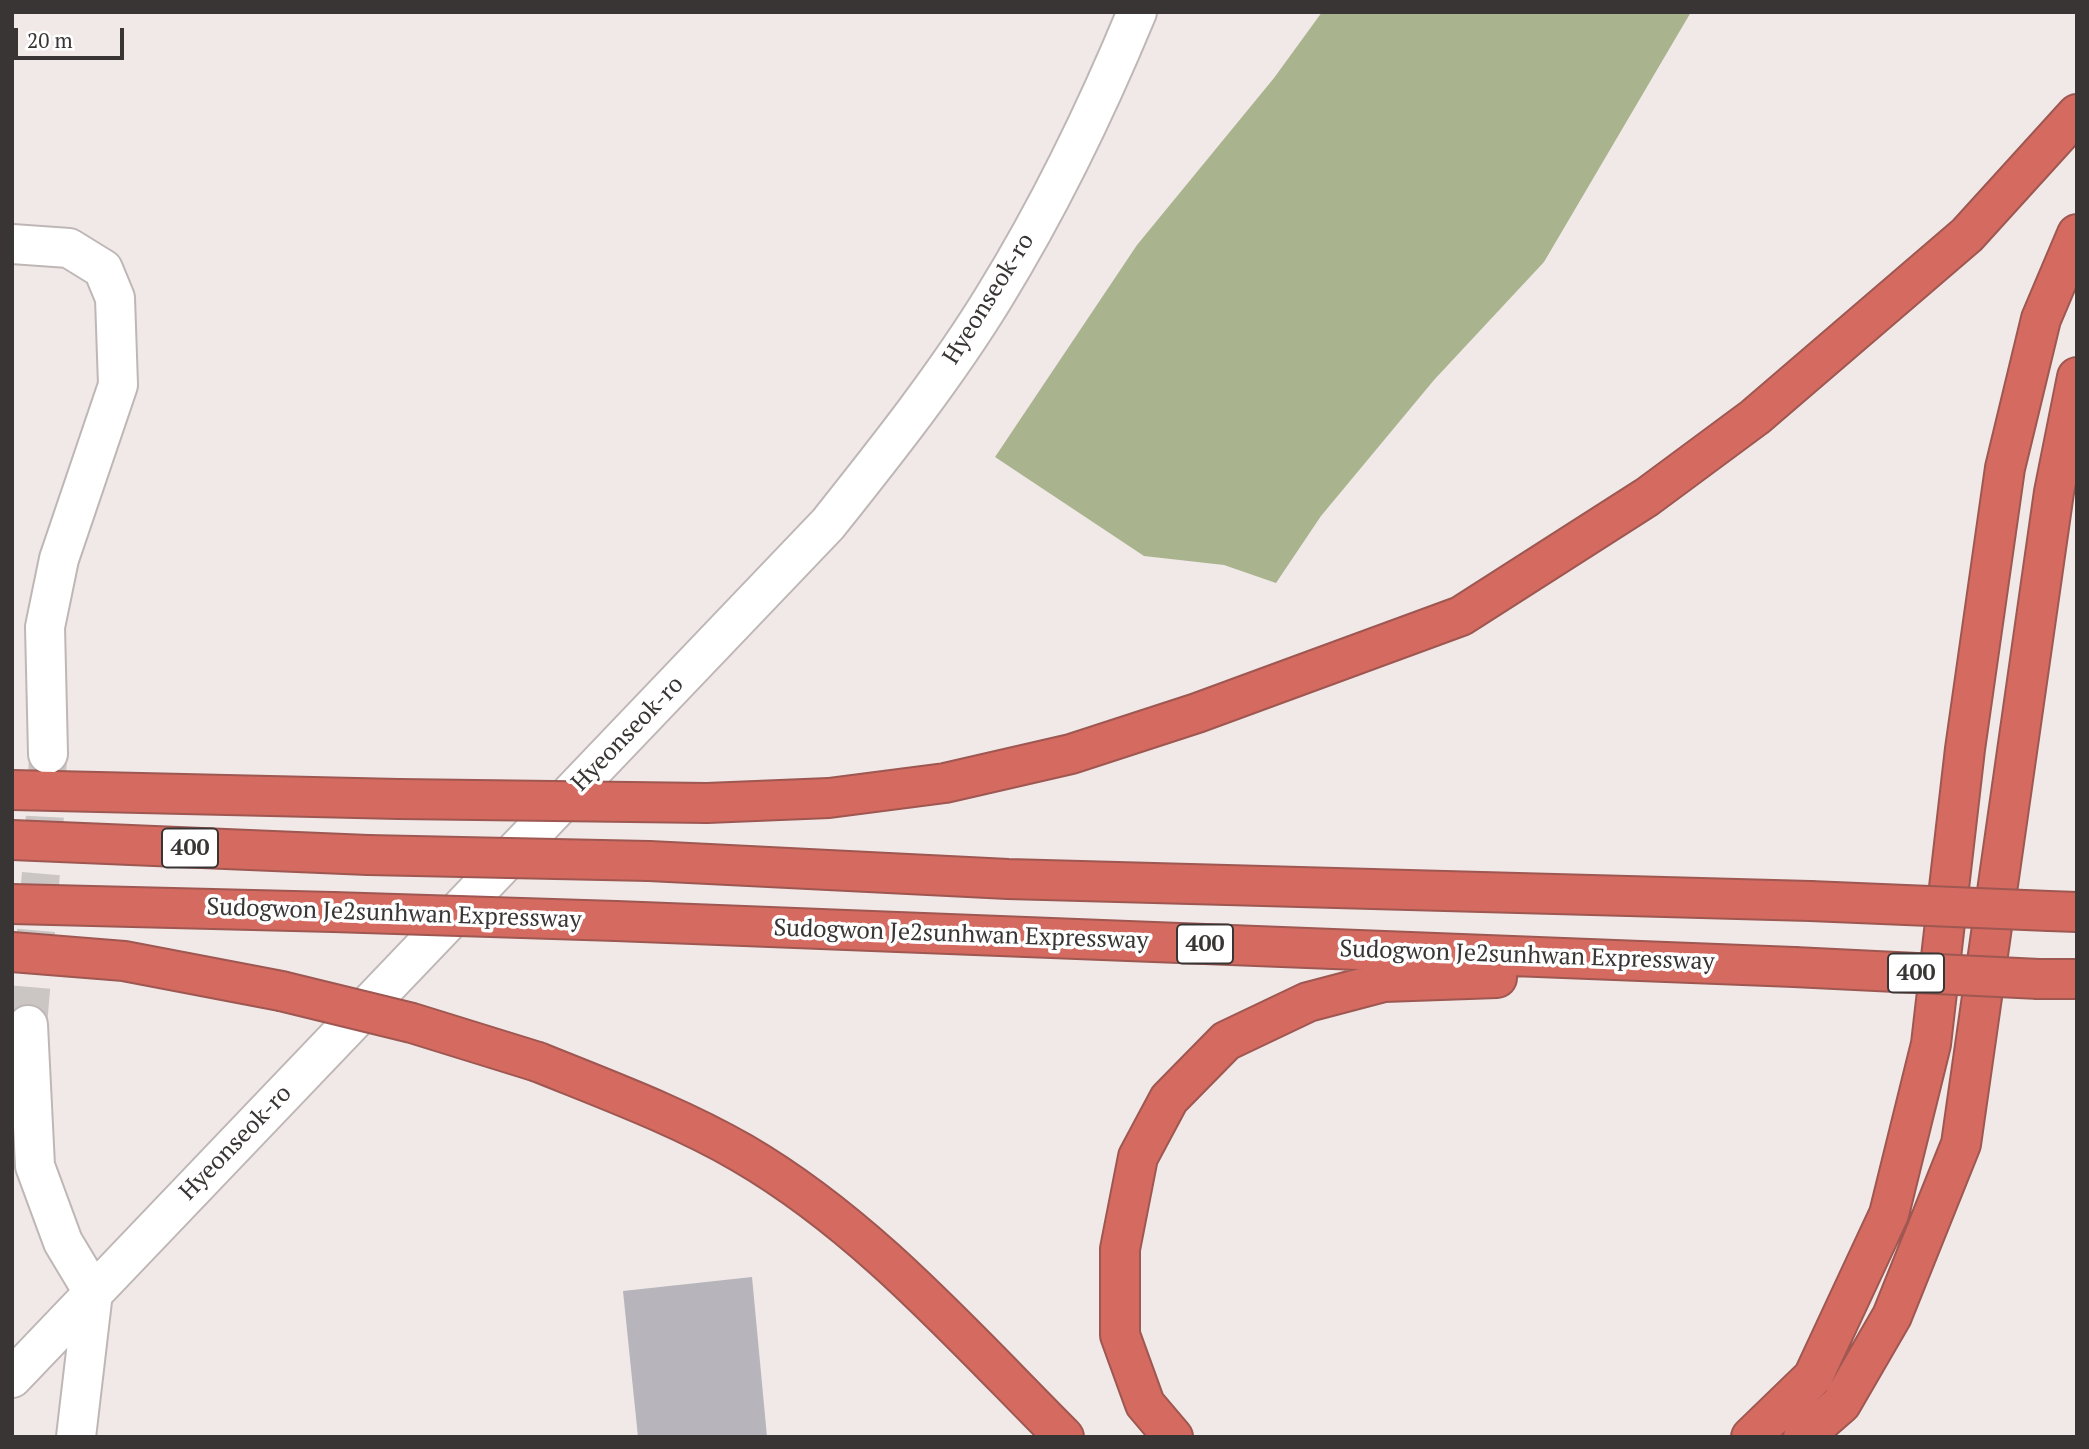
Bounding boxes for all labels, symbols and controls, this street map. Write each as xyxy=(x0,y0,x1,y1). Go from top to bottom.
scale bar xyxy=(18,14,128,58)
text: 20 m xyxy=(27,26,73,54)
street label: Hyeonseok-ro xyxy=(937,228,1041,370)
street label: Hyeonseok-ro xyxy=(566,670,690,798)
road number: 400 xyxy=(162,828,218,868)
street label: Sudogwon Je2sunhwan Expressway xyxy=(206,893,582,935)
street label: Sudogwon Je2sunhwan Expressway xyxy=(773,914,1149,956)
road number: 400 xyxy=(1177,925,1233,964)
street label: Sudogwon Je2sunhwan Expressway xyxy=(1339,935,1715,977)
road number: 400 xyxy=(1888,954,1944,992)
street label: Hyeonseok-ro xyxy=(174,1079,298,1207)

